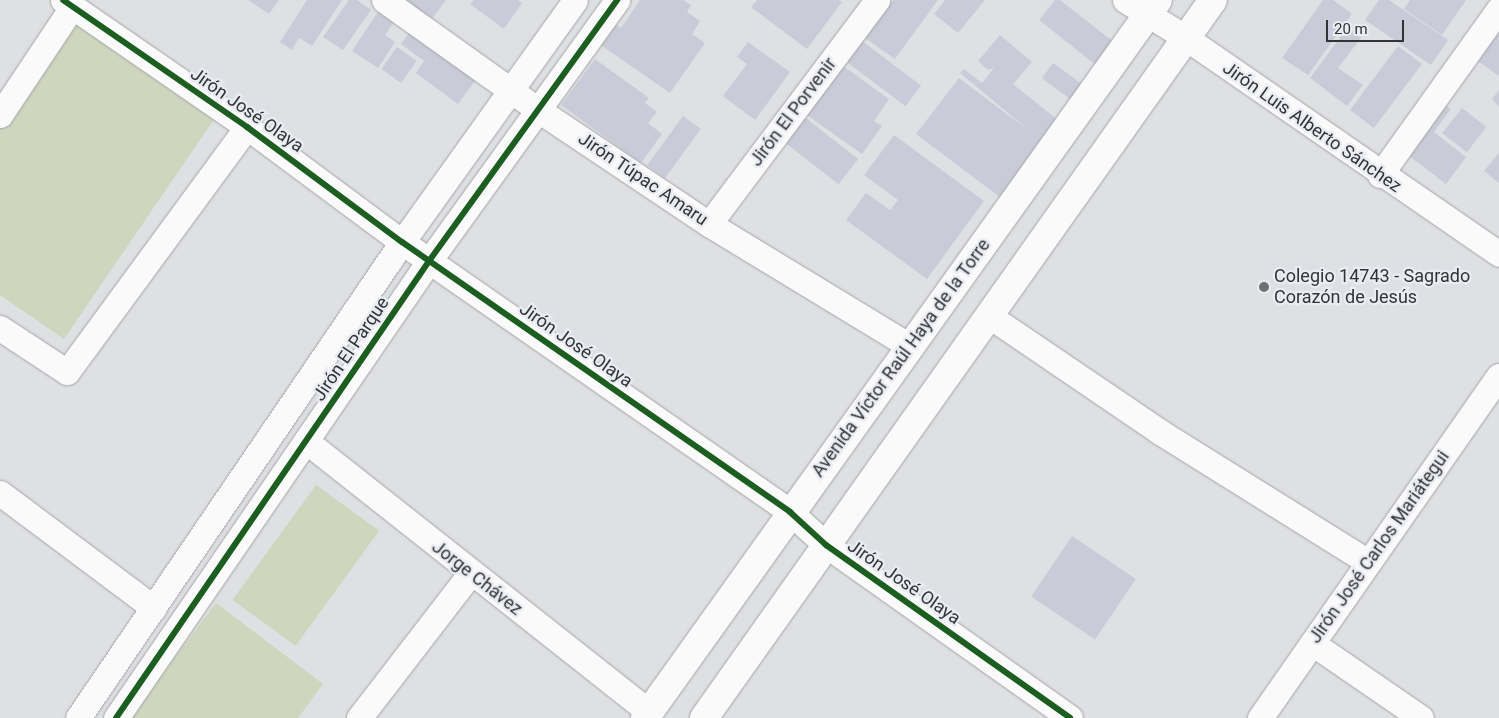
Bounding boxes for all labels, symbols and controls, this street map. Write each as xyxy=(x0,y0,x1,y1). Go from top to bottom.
scale bar xyxy=(1329,10,1406,42)
text: 20 m xyxy=(1334,20,1368,38)
street label: Jirón El Porvenir xyxy=(745,53,841,171)
street label: Jirón Luis Alberto Sánchez xyxy=(1218,57,1406,197)
street label: Jirón José Olaya xyxy=(186,63,308,157)
street label: Jirón Túpac Amaru xyxy=(574,128,712,230)
street label: Avenida Víctor Raúl Haya de la Torre xyxy=(807,235,995,481)
place label: Colegio 14743 - Sagrado Corazón de Jesús xyxy=(1274,266,1470,308)
marker: Colegio 14743 - Sagrado Corazón de Jesús xyxy=(1258,281,1270,293)
street label: Jirón El Parque xyxy=(308,293,394,405)
street label: Jirón José Olaya xyxy=(515,298,637,392)
street label: Jirón José Carlos Mariátegui xyxy=(1304,447,1454,647)
street label: Jirón José Olaya xyxy=(843,535,965,629)
street label: Jorge Chávez xyxy=(428,536,526,620)

